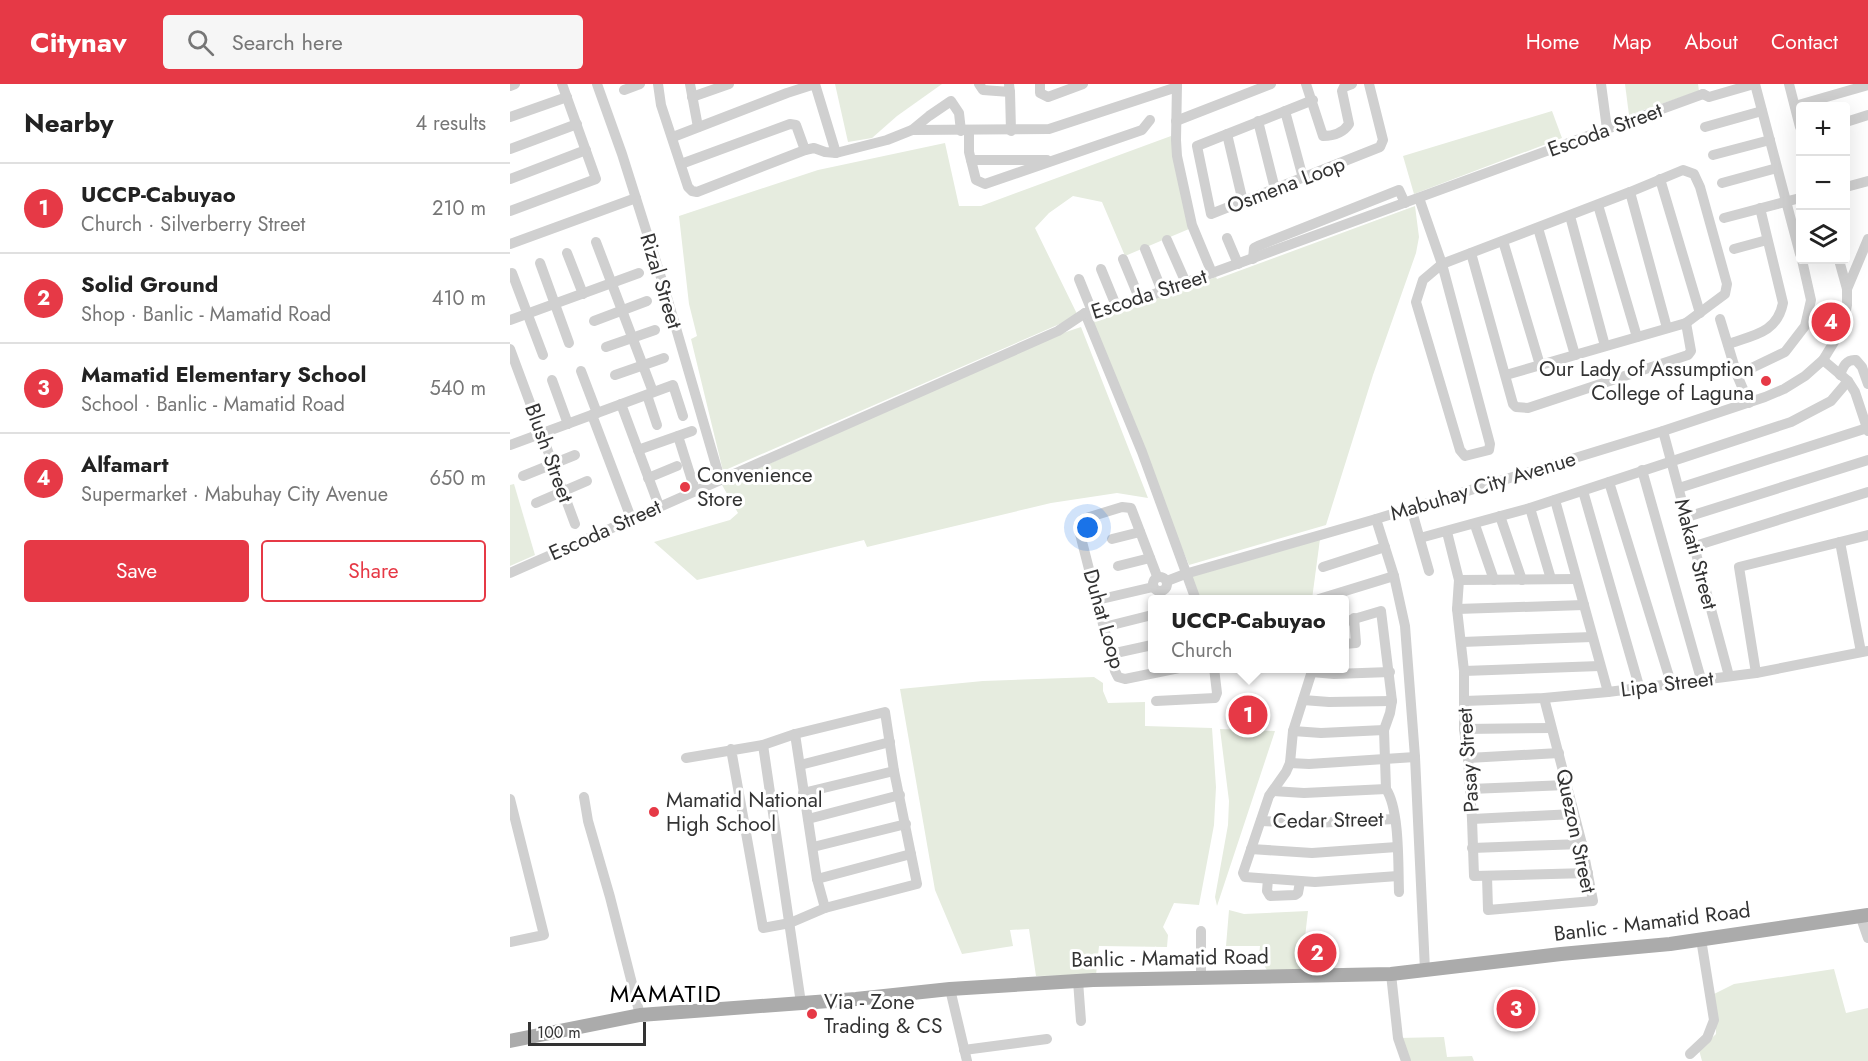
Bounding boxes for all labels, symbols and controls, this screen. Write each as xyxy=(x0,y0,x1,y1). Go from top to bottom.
search box xyxy=(163,15,583,69)
text: Citynav xyxy=(30,22,127,63)
icon: search xyxy=(184,26,217,59)
text: Search here xyxy=(232,26,343,58)
text: Home xyxy=(1526,27,1579,57)
text: Map xyxy=(1612,27,1652,57)
text: About xyxy=(1685,27,1738,57)
text: Contact xyxy=(1771,27,1838,57)
street label: Escoda Street xyxy=(1543,95,1667,165)
map controls xyxy=(1796,102,1850,264)
button: + xyxy=(1796,102,1850,156)
text: Nearby xyxy=(24,104,113,142)
text: 4 results xyxy=(415,109,486,138)
street label: Osmena Loop xyxy=(1223,149,1349,221)
button: − xyxy=(1796,156,1850,210)
text: UCCP-Cabuyao xyxy=(81,178,236,210)
text: 1 xyxy=(38,194,49,223)
text: 210 m xyxy=(432,194,486,223)
text: Church · Silverberry Street xyxy=(81,210,305,239)
button: layers xyxy=(1796,210,1850,264)
street label: Rizal Street xyxy=(632,230,690,332)
street label: Escoda Street xyxy=(1087,261,1211,327)
text: Solid Ground xyxy=(81,268,218,300)
text: 2 xyxy=(37,284,50,313)
text: 410 m xyxy=(432,284,486,313)
text: Shop · Banlic - Mamatid Road xyxy=(81,300,331,329)
pin: 4 xyxy=(1812,300,1850,344)
place label: Our Lady of Assumption College of Laguna xyxy=(1539,354,1754,408)
text: Mamatid Elementary School xyxy=(81,358,366,390)
text: 3 xyxy=(37,374,50,403)
text: 540 m xyxy=(429,374,486,403)
marker: Our Lady of Assumption College of Laguna xyxy=(1759,374,1773,388)
text: School · Banlic - Mamatid Road xyxy=(81,390,345,419)
street label: Blush Street xyxy=(517,399,581,507)
street label: Mabuhay City Avenue xyxy=(1387,443,1580,528)
text: Alfamart xyxy=(81,448,168,480)
place label: Convenience Store xyxy=(697,460,813,514)
text: 4 xyxy=(37,464,50,493)
text: 650 m xyxy=(430,464,486,493)
text: Supermarket · Mabuhay City Avenue xyxy=(81,480,388,509)
marker: Convenience Store xyxy=(678,480,692,494)
street label: Escoda Street xyxy=(544,492,666,568)
street label: Makati Street xyxy=(1667,495,1725,613)
your location xyxy=(1073,513,1102,542)
button: Save xyxy=(24,540,249,602)
button: Share xyxy=(261,540,486,602)
street label: Duhat Loop xyxy=(1076,566,1133,672)
popup xyxy=(1148,595,1349,673)
text: UCCP-Cabuyao xyxy=(1171,604,1326,636)
text: Church xyxy=(1171,636,1232,665)
street label: Lipa Street xyxy=(1619,663,1715,705)
pin: 1 xyxy=(1228,692,1268,738)
street label: Pasay Street xyxy=(1449,707,1487,813)
street label: Quezon Street xyxy=(1548,766,1604,896)
place label: Mamatid National High School xyxy=(666,785,823,839)
street label: Cedar Street xyxy=(1272,804,1384,836)
marker: Mamatid National High School xyxy=(647,805,661,819)
street label: Banlic - Mamatid Road xyxy=(1552,895,1752,949)
pin: 2 xyxy=(1298,930,1336,976)
street label: Banlic - Mamatid Road xyxy=(1071,941,1269,975)
district label: MAMATID xyxy=(610,976,722,1011)
pin: 3 xyxy=(1496,986,1536,1032)
place label: Via - Zone Trading & CS xyxy=(824,987,942,1041)
marker: Via - Zone Trading & CS xyxy=(805,1007,819,1021)
scale bar xyxy=(528,1019,646,1046)
text: 100 m xyxy=(537,1021,581,1044)

